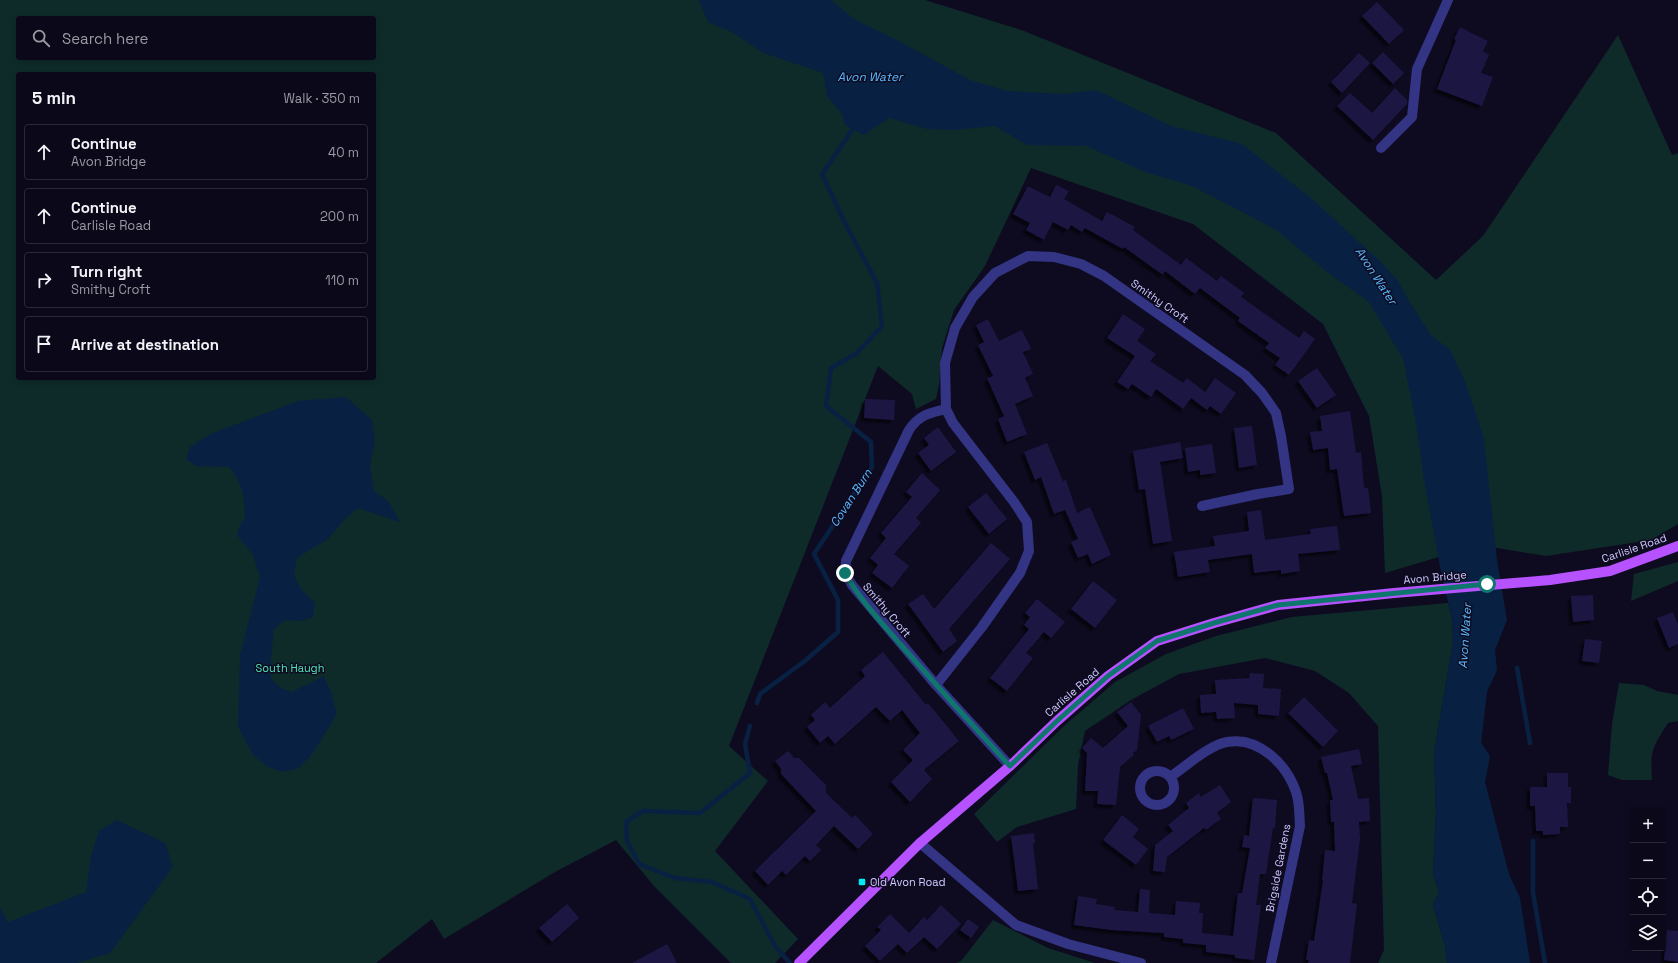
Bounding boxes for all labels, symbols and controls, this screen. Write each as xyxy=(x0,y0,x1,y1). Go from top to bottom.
search box xyxy=(16,16,376,60)
icon: search xyxy=(30,27,52,49)
text: Search here xyxy=(62,29,148,48)
water label: Avon Water xyxy=(837,69,904,85)
text: 5 min xyxy=(32,87,76,109)
text: Walk · 350 m xyxy=(283,90,360,107)
text: Continue xyxy=(71,134,137,153)
icon: ahead xyxy=(33,141,55,163)
text: 40 m xyxy=(328,144,359,161)
text: Avon Bridge xyxy=(71,153,146,170)
text: Continue xyxy=(71,198,137,217)
icon: ahead xyxy=(33,205,55,227)
text: 200 m xyxy=(320,208,359,225)
text: Carlisle Road xyxy=(71,217,151,234)
water label: Avon Water xyxy=(1352,244,1401,309)
text: Turn right xyxy=(71,262,142,281)
icon: right xyxy=(33,269,55,291)
text: 110 m xyxy=(325,272,359,289)
street label: Smithy Croft xyxy=(1128,276,1192,326)
text: Smithy Croft xyxy=(71,281,151,298)
icon: arrive xyxy=(33,333,55,355)
text: Arrive at destination xyxy=(71,335,219,354)
water label: Covan Burn xyxy=(826,466,876,530)
street label: Carlisle Road xyxy=(1600,530,1668,566)
route end xyxy=(836,564,854,582)
street label: Avon Bridge xyxy=(1403,567,1467,587)
route start xyxy=(1478,575,1496,593)
street label: Smithy Croft xyxy=(860,580,914,640)
water label: Avon Water xyxy=(1455,601,1475,669)
park label: South Haugh xyxy=(256,661,324,675)
street label: Carlisle Road xyxy=(1042,664,1102,720)
map controls xyxy=(1630,807,1666,951)
button: + xyxy=(1630,807,1666,843)
street label: Brigside Gardens xyxy=(1263,822,1293,913)
button: − xyxy=(1630,843,1666,879)
place label: Old Avon Road xyxy=(870,875,946,889)
marker: Old Avon Road xyxy=(857,877,867,887)
button: locate xyxy=(1630,879,1666,915)
button: layers xyxy=(1630,915,1666,951)

